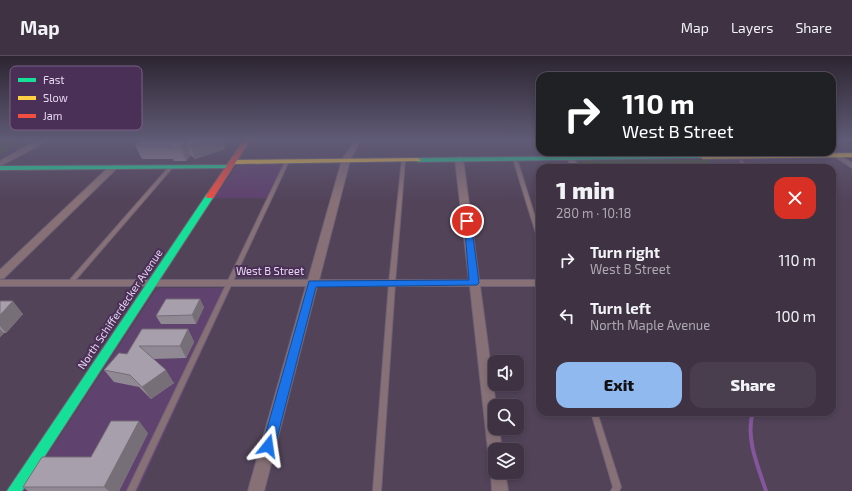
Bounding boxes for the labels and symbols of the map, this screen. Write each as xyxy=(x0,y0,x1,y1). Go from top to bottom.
legend xyxy=(10,66,142,130)
text: Fast xyxy=(43,73,65,86)
text: Slow xyxy=(43,91,68,104)
text: Jam xyxy=(43,109,62,122)
pin xyxy=(450,204,484,238)
street label: North Schifferdecker Avenue xyxy=(74,246,165,371)
street label: West B Street xyxy=(236,264,304,277)
position arrow xyxy=(247,425,289,467)

